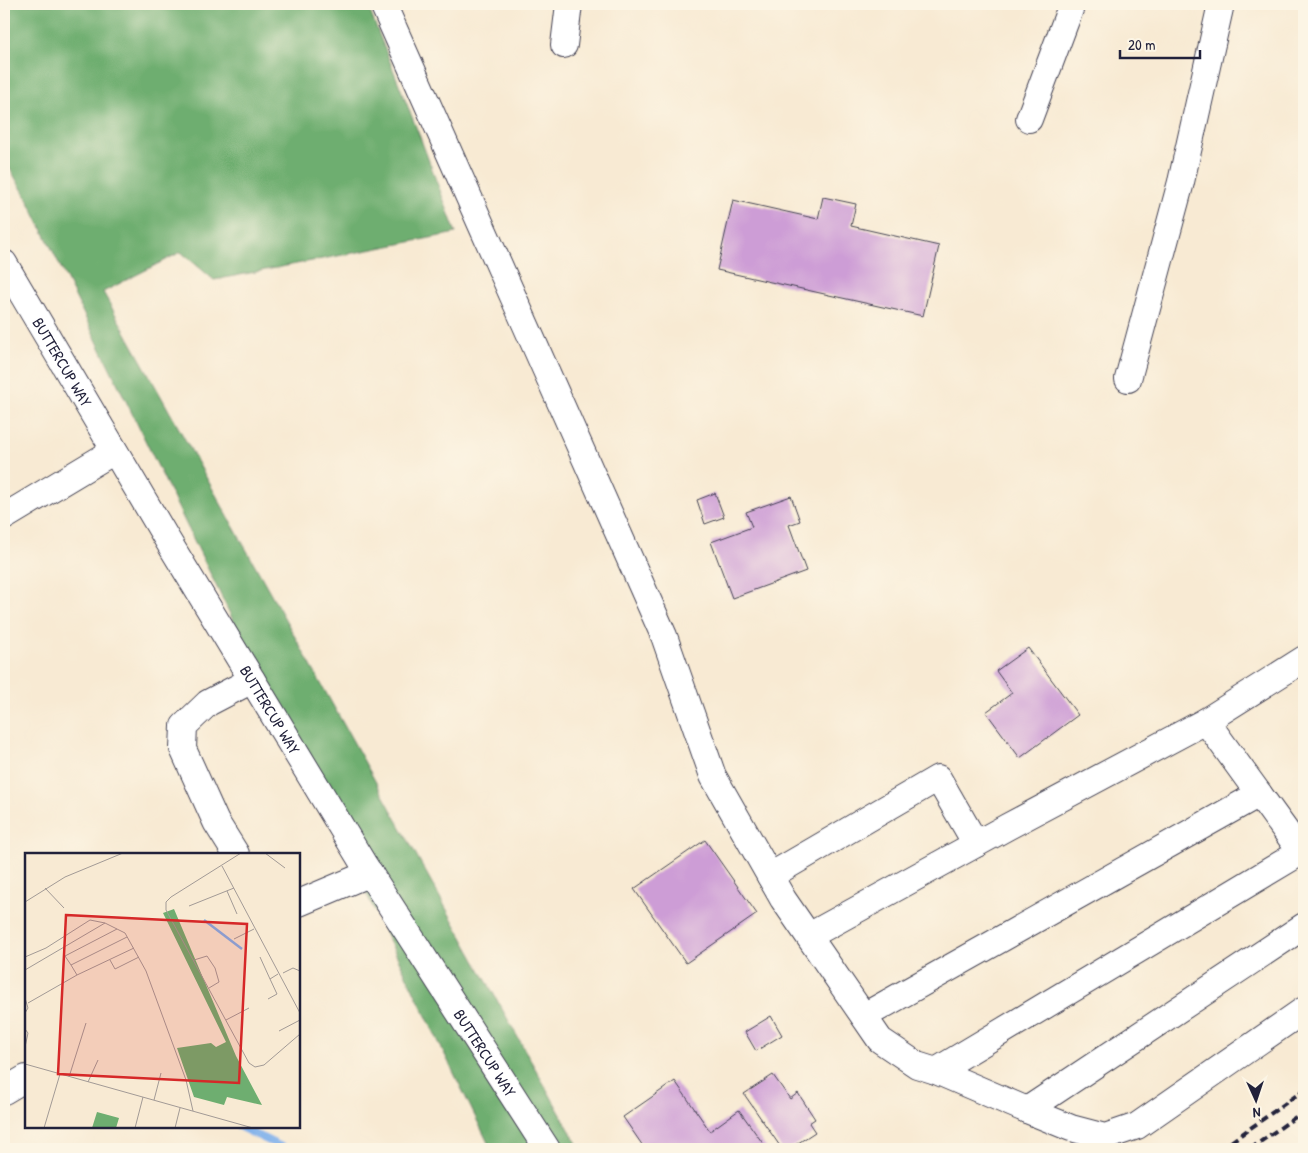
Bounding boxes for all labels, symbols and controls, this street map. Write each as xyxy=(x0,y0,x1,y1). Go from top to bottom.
scale bar xyxy=(1120,28,1200,60)
text: 20 m xyxy=(1128,34,1155,55)
street label: BUTTERCUP WAY xyxy=(28,313,97,411)
street label: BUTTERCUP WAY xyxy=(235,661,305,758)
inset map xyxy=(25,853,300,1128)
street label: BUTTERCUP WAY xyxy=(449,1005,521,1101)
north arrow xyxy=(1230,1076,1280,1126)
text: N xyxy=(1252,1104,1261,1123)

